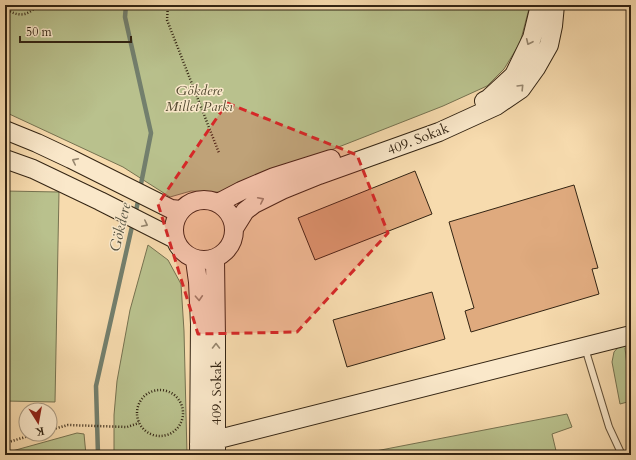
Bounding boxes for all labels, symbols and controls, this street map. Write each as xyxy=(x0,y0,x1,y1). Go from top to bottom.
scale bar xyxy=(20,18,131,44)
text: 50 m xyxy=(26,24,53,40)
one-way arrow xyxy=(526,38,534,46)
park label: Gökdere Millet Parkı xyxy=(165,81,233,116)
one-way arrow xyxy=(516,84,524,92)
street label: 409. Sokak xyxy=(385,118,452,159)
one-way arrow xyxy=(72,158,80,166)
one-way arrow xyxy=(257,197,264,205)
water label: Gökdere xyxy=(105,200,135,253)
one-way arrow xyxy=(141,219,149,226)
one-way arrow xyxy=(194,295,203,301)
one-way arrow xyxy=(212,343,220,349)
street label: 409. Sokak xyxy=(207,360,226,425)
north arrow xyxy=(18,402,58,442)
text: K xyxy=(34,423,46,440)

